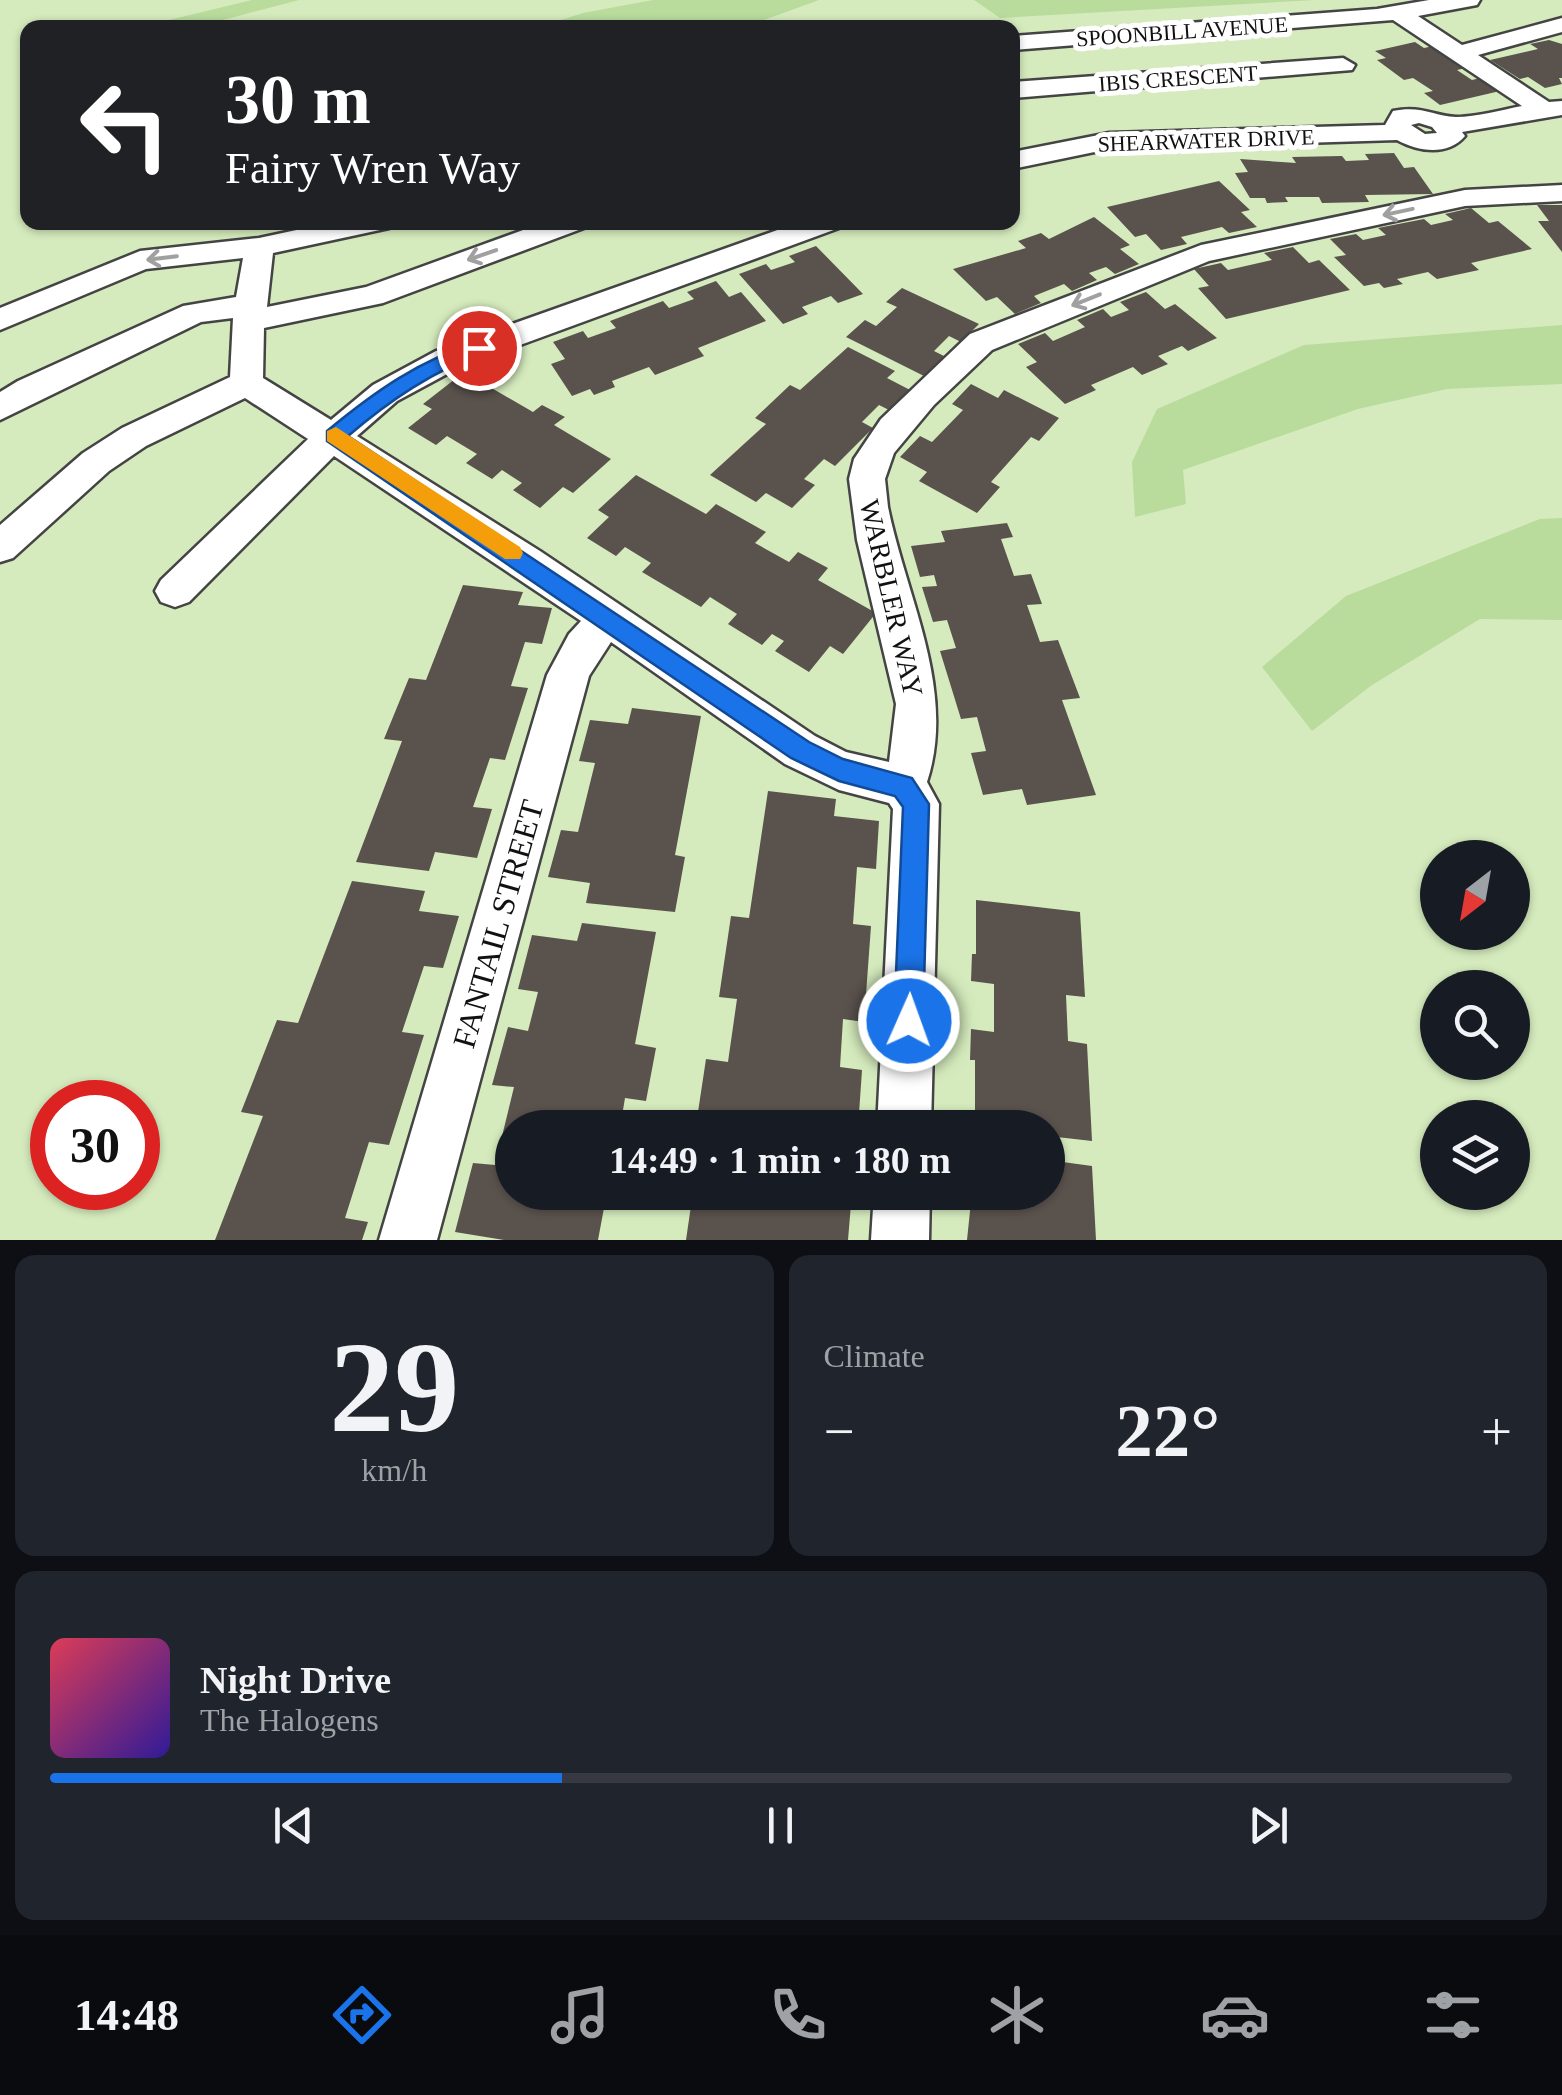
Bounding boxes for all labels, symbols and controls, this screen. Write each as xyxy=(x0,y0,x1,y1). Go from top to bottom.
street label: SPOONBILL AVENUE xyxy=(1075,12,1289,51)
icon: left xyxy=(60,60,190,190)
street label: IBIS CRESCENT xyxy=(1098,60,1259,97)
text: 30 m xyxy=(225,61,371,138)
street label: SHEARWATER DRIVE xyxy=(1097,124,1315,157)
text: Fairy Wren Way xyxy=(225,143,520,193)
one-way arrow xyxy=(1383,204,1415,223)
one-way arrow xyxy=(466,247,498,265)
one-way arrow xyxy=(146,249,178,268)
one-way arrow xyxy=(1071,292,1102,310)
pin xyxy=(437,306,522,391)
icon: arrive xyxy=(452,321,507,376)
street label: WARBLER WAY xyxy=(854,496,929,700)
street label: FANTAIL STREET xyxy=(445,796,551,1052)
north arrow xyxy=(1420,840,1530,950)
map controls xyxy=(1420,840,1530,1210)
position arrow xyxy=(857,969,961,1073)
button: search xyxy=(1420,970,1530,1080)
speed limit sign: 30 xyxy=(30,1080,160,1210)
button: layers xyxy=(1420,1100,1530,1210)
text: 14:49 · 1 min · 180 m xyxy=(609,1139,951,1181)
text: 29 xyxy=(329,1315,459,1459)
text: Climate xyxy=(824,1338,925,1374)
text: 22° xyxy=(1115,1389,1220,1472)
text: − xyxy=(824,1401,855,1462)
text: + xyxy=(1481,1401,1512,1462)
text: km/h xyxy=(361,1452,427,1488)
text: Night Drive xyxy=(200,1659,391,1701)
text: The Halogens xyxy=(200,1702,379,1738)
icon: previous xyxy=(266,1798,321,1853)
icon: pause xyxy=(753,1798,808,1853)
icon: next xyxy=(1241,1798,1296,1853)
icon: directions xyxy=(327,1980,397,2050)
icon: music xyxy=(545,1980,615,2050)
icon: phone xyxy=(763,1980,833,2050)
icon: climate xyxy=(982,1980,1052,2050)
icon: car xyxy=(1200,1980,1270,2050)
icon: filters xyxy=(1418,1980,1488,2050)
text: 14:48 xyxy=(74,1990,179,2040)

